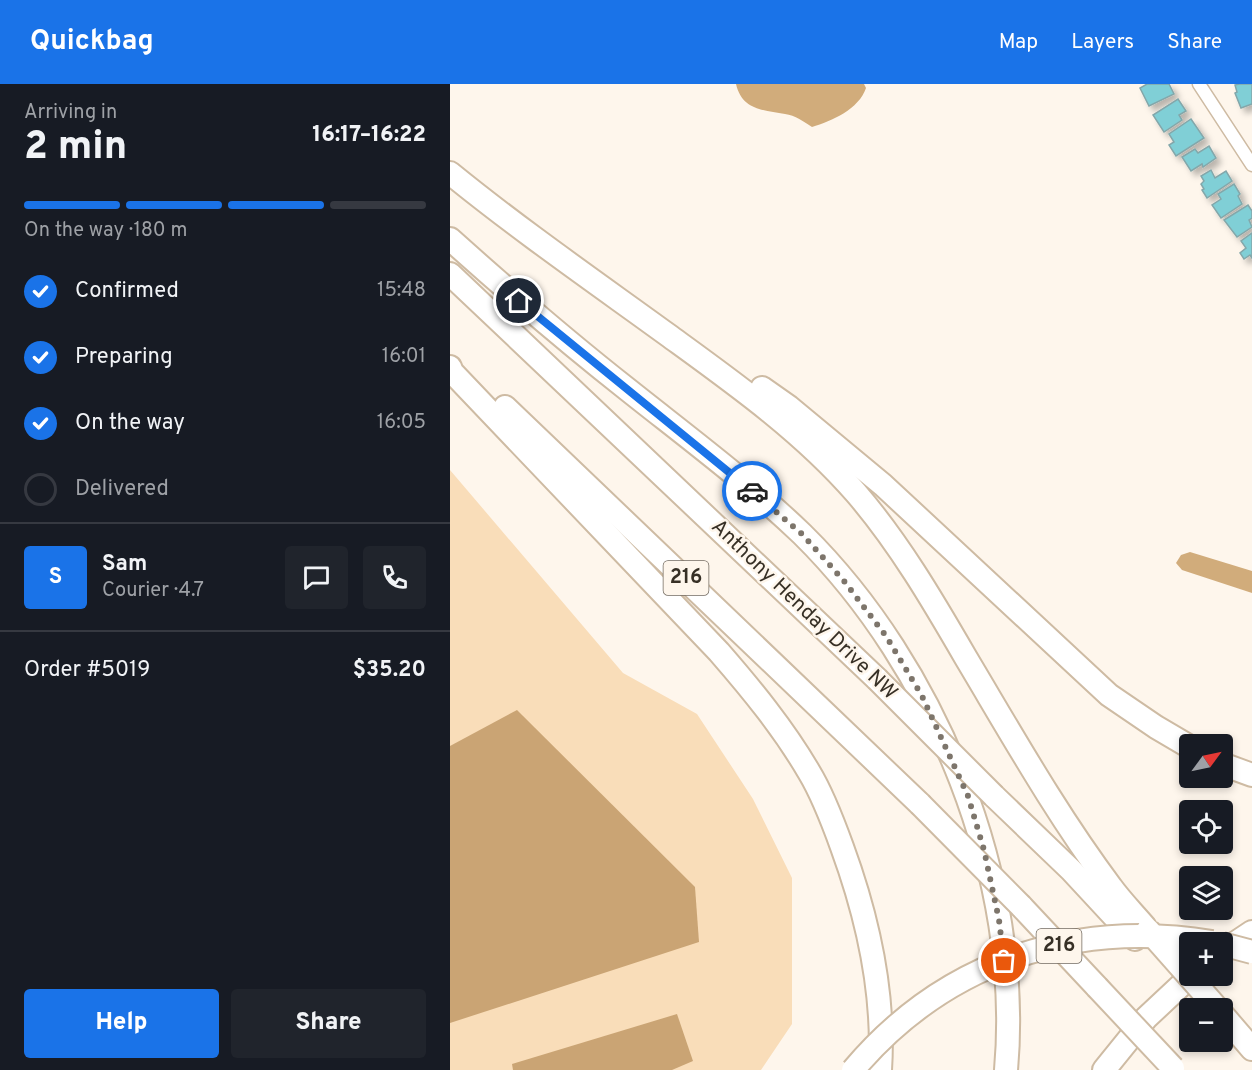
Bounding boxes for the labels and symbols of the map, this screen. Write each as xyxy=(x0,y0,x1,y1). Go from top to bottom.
pin xyxy=(493,275,544,326)
courier xyxy=(722,461,782,521)
street label: Anthony Henday Drive NW xyxy=(705,514,903,706)
road number: 216 xyxy=(664,561,708,595)
north arrow xyxy=(1179,734,1233,788)
road number: 216 xyxy=(1036,929,1082,963)
pin xyxy=(978,935,1029,986)

